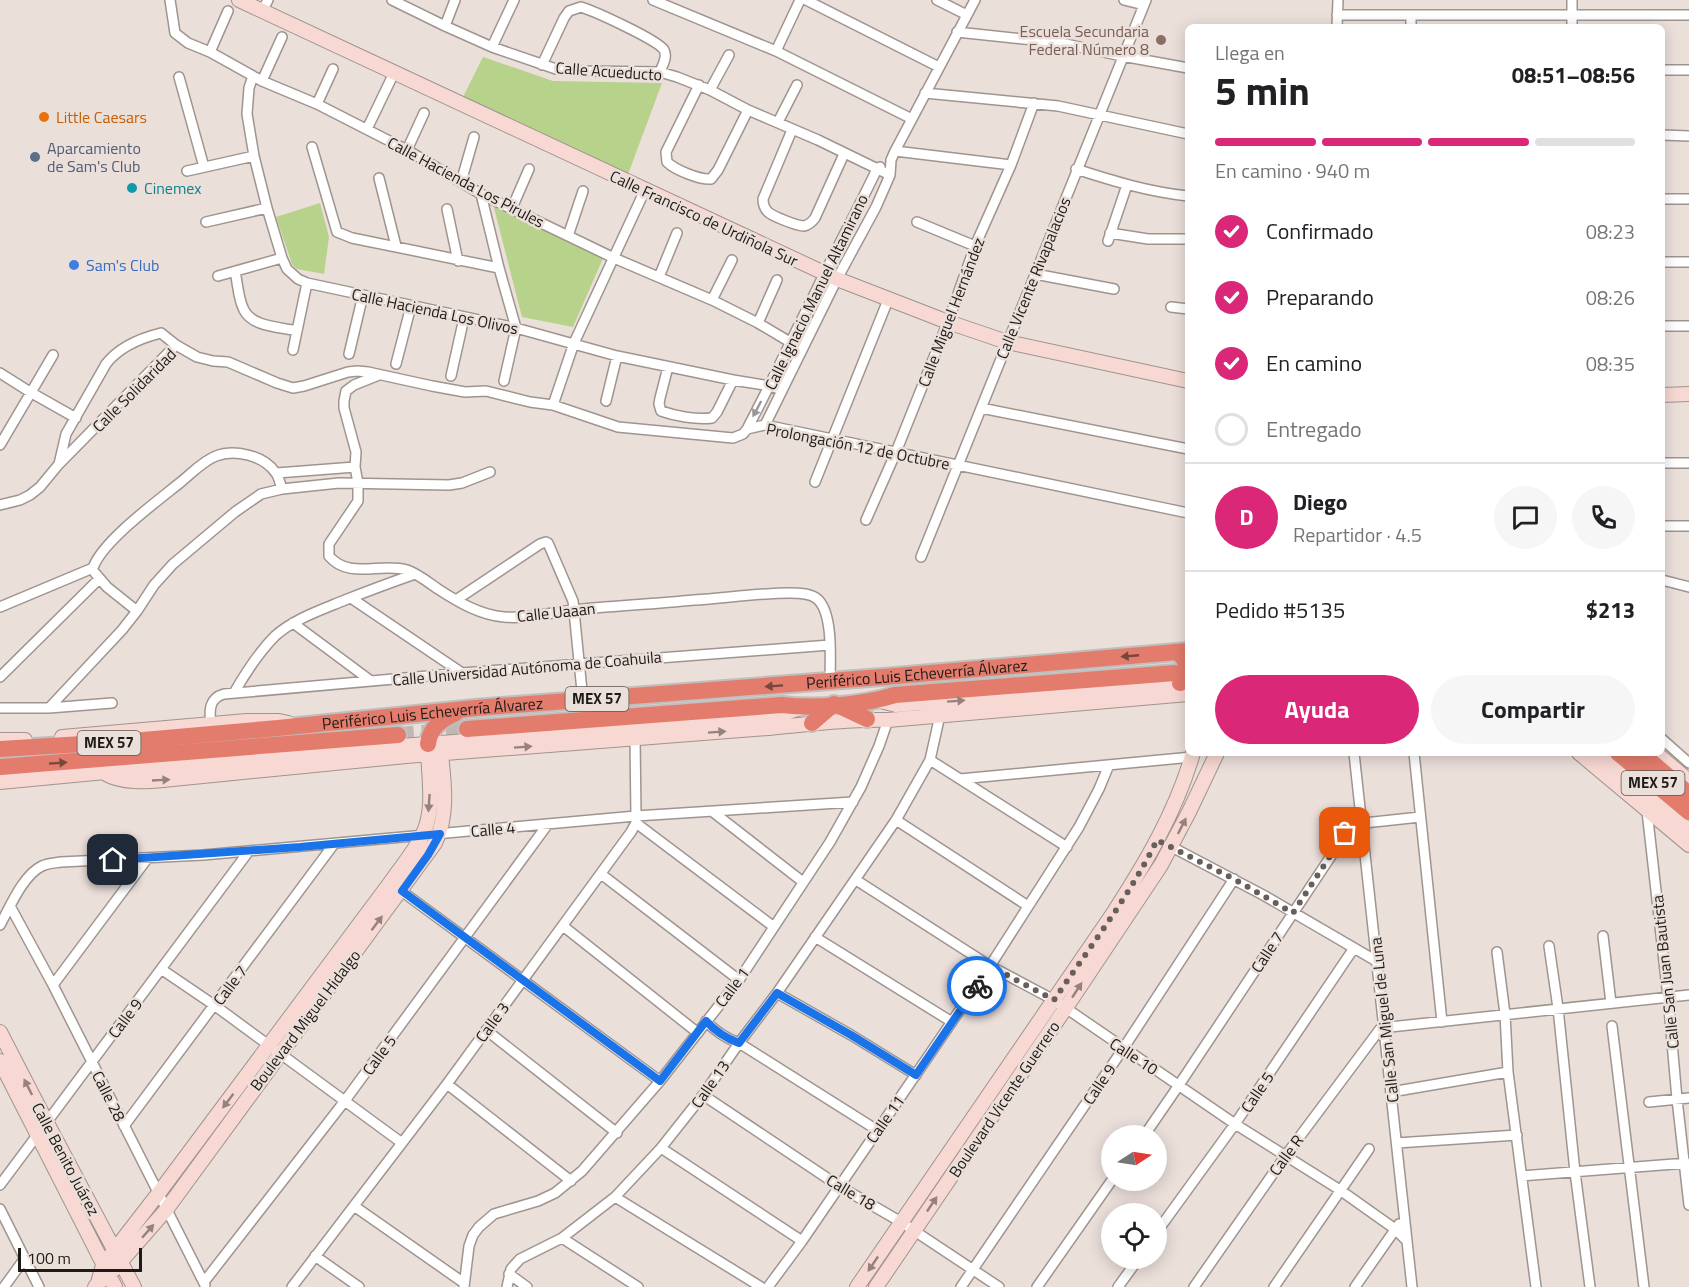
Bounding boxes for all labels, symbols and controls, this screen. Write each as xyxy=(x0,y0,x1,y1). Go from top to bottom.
place label: Escuela Secundaria Federal Número 8 xyxy=(1020,19,1149,61)
marker: Escuela Secundaria Federal Número 8 xyxy=(1154,33,1168,47)
text: Llega en xyxy=(1215,37,1285,68)
street label: Calle Acueducto xyxy=(555,55,663,87)
text: 08:51–08:56 xyxy=(1512,58,1635,92)
text: 5 min xyxy=(1215,61,1310,120)
place label: Little Caesars xyxy=(56,105,147,129)
marker: Little Caesars xyxy=(37,110,51,124)
street label: Calle Hacienda Los Pirules xyxy=(383,130,549,234)
place label: Aparcamiento de Sam's Club xyxy=(47,136,141,178)
marker: Aparcamiento de Sam's Club xyxy=(28,150,42,164)
text: En camino · 940 m xyxy=(1215,155,1370,186)
street label: Calle Francisco de Urdiñola Sur xyxy=(606,164,803,272)
place label: Cinemex xyxy=(144,176,202,200)
marker: Cinemex xyxy=(125,181,139,195)
street label: Calle Ignacio Manuel Altamirano xyxy=(758,190,874,394)
street label: Calle Vicente Rivapalacios xyxy=(990,193,1076,363)
text: Confirmado xyxy=(1266,214,1374,248)
icon: check xyxy=(1215,215,1248,248)
text: 08:23 xyxy=(1586,216,1635,247)
street label: Calle Miguel Hernández xyxy=(911,234,991,390)
place label: Sam's Club xyxy=(86,253,159,277)
marker: Sam's Club xyxy=(67,258,81,272)
text: Preparando xyxy=(1266,280,1374,314)
icon: check xyxy=(1215,281,1248,314)
street label: Calle Hacienda Los Olivos xyxy=(349,282,521,340)
text: 08:26 xyxy=(1586,282,1635,313)
street label: Calle Solidaridad xyxy=(86,342,182,438)
text: En camino xyxy=(1266,346,1362,380)
icon: check xyxy=(1215,347,1248,380)
text: 08:35 xyxy=(1586,348,1635,379)
one-way arrow xyxy=(752,401,762,418)
text: Entregado xyxy=(1266,412,1362,446)
street label: Prolongación 12 de Octubre xyxy=(764,416,952,476)
text: Diego xyxy=(1293,485,1347,519)
button: chat xyxy=(1494,486,1557,549)
button: phone xyxy=(1572,486,1635,549)
text: D xyxy=(1239,500,1254,534)
text: Repartidor · 4.5 xyxy=(1293,519,1422,550)
text: Pedido #5135 xyxy=(1215,593,1345,627)
text: $213 xyxy=(1586,593,1635,627)
street label: Calle Uaaan xyxy=(516,596,596,628)
street label: Calle Universidad Autónoma de Coahuila xyxy=(391,644,663,692)
one-way arrow xyxy=(1120,651,1139,661)
street label: Periférico Luis Echeverría Álvarez xyxy=(805,653,1029,695)
button: Ayuda xyxy=(1215,675,1419,744)
button: Compartir xyxy=(1431,675,1635,744)
one-way arrow xyxy=(764,681,783,691)
road number: MEX 57 xyxy=(566,687,628,711)
street label: Periférico Luis Echeverría Álvarez xyxy=(321,691,544,735)
one-way arrow xyxy=(947,697,966,706)
one-way arrow xyxy=(708,727,727,737)
road number: MEX 57 xyxy=(78,731,140,755)
one-way arrow xyxy=(513,742,532,752)
one-way arrow xyxy=(49,758,68,768)
road number: MEX 57 xyxy=(1622,771,1684,795)
one-way arrow xyxy=(152,775,171,785)
one-way arrow xyxy=(425,793,434,812)
pin xyxy=(1319,807,1370,858)
street label: Calle 4 xyxy=(470,815,516,843)
icon: bag xyxy=(1328,816,1361,849)
one-way arrow xyxy=(1177,817,1187,834)
pin xyxy=(87,834,138,885)
icon: home xyxy=(96,843,129,876)
street label: Calle San Juan Bautista xyxy=(1645,894,1685,1050)
one-way arrow xyxy=(371,916,383,932)
street label: Calle 7 xyxy=(1245,927,1289,977)
street label: Calle San Miguel de Luna xyxy=(1363,936,1405,1104)
street label: Boulevard Miguel Hidalgo xyxy=(244,944,366,1096)
courier xyxy=(947,956,1007,1016)
street label: Calle 7 xyxy=(207,960,253,1010)
street label: Calle 1 xyxy=(709,962,755,1012)
icon: bike xyxy=(961,970,994,1003)
one-way arrow xyxy=(1072,982,1083,999)
street label: Calle 9 xyxy=(102,993,148,1043)
street label: Calle 3 xyxy=(469,997,515,1047)
street label: Boulevard Vicente Guerrero xyxy=(943,1016,1065,1182)
street label: Calle 5 xyxy=(356,1030,402,1080)
street label: Calle 10 xyxy=(1105,1031,1163,1081)
street label: Calle 13 xyxy=(685,1055,735,1113)
street label: Calle 9 xyxy=(1077,1059,1121,1109)
street label: Calle 28 xyxy=(86,1067,132,1125)
street label: Calle 5 xyxy=(1235,1067,1279,1117)
one-way arrow xyxy=(23,1078,33,1095)
street label: Calle 11 xyxy=(860,1090,910,1148)
one-way arrow xyxy=(222,1093,234,1108)
street label: Calle Benito Juárez xyxy=(26,1098,106,1220)
north arrow xyxy=(1101,1125,1167,1191)
map controls xyxy=(1101,1125,1167,1269)
street label: Calle R xyxy=(1263,1129,1309,1180)
street label: Calle 18 xyxy=(822,1168,880,1216)
one-way arrow xyxy=(926,1196,938,1212)
button: locate xyxy=(1101,1203,1167,1269)
one-way arrow xyxy=(141,1223,154,1239)
scale bar xyxy=(18,1245,142,1272)
text: 100 m xyxy=(27,1246,71,1270)
one-way arrow xyxy=(867,1255,879,1271)

